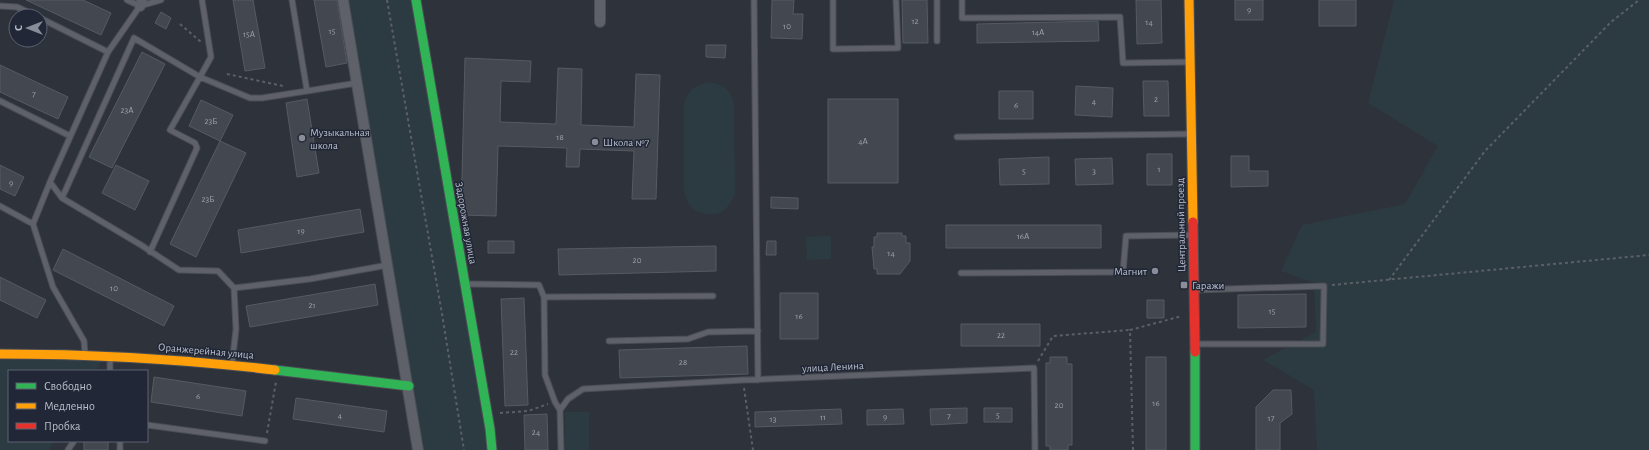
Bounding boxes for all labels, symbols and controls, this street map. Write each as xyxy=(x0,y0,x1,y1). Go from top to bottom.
house number: 9 xyxy=(1247,6,1251,15)
north arrow xyxy=(8,8,48,48)
house number: 12 xyxy=(911,17,919,26)
house number: 14 xyxy=(1145,18,1153,27)
house number: 10 xyxy=(783,22,791,31)
text: С xyxy=(13,25,24,31)
house number: 15 xyxy=(329,27,336,36)
house number: 14А xyxy=(1032,28,1045,37)
house number: 15А xyxy=(243,30,256,39)
house number: 7 xyxy=(32,90,36,99)
house number: 2 xyxy=(1154,95,1158,104)
house number: 4 xyxy=(1092,97,1097,106)
house number: 6 xyxy=(1014,101,1018,110)
house number: 23А xyxy=(120,106,134,115)
house number: 23Б xyxy=(205,117,217,126)
place label: Музыкальная школа xyxy=(310,127,370,151)
marker: Музыкальная школа xyxy=(297,133,307,143)
house number: 18 xyxy=(556,133,564,142)
marker: Школа №7 xyxy=(590,137,600,147)
place label: Школа №7 xyxy=(603,137,650,148)
house number: 4А xyxy=(858,137,869,146)
house number: 1 xyxy=(1157,165,1161,174)
house number: 5 xyxy=(1022,167,1026,176)
house number: 3 xyxy=(1092,167,1096,176)
street label: Центральный проезд xyxy=(1175,177,1187,272)
house number: 9 xyxy=(9,179,13,188)
street label: Задорожная улица xyxy=(453,181,479,265)
house number: 23Б xyxy=(202,195,214,204)
house number: 19 xyxy=(297,227,305,236)
house number: 16А xyxy=(1017,232,1030,241)
house number: 14 xyxy=(887,249,895,258)
house number: 20 xyxy=(633,256,642,265)
place label: Магнит xyxy=(1114,266,1147,277)
marker: Магнит xyxy=(1150,266,1160,276)
marker: Гаражи xyxy=(1179,280,1189,290)
place label: Гаражи xyxy=(1192,280,1224,291)
house number: 10 xyxy=(110,284,118,293)
house number: 21 xyxy=(308,301,316,310)
house number: 15 xyxy=(1269,307,1276,316)
house number: 16 xyxy=(795,312,803,321)
house number: 22 xyxy=(997,331,1005,340)
street label: Оранжерейная улица xyxy=(158,341,254,361)
house number: 22 xyxy=(510,348,518,357)
house number: 28 xyxy=(679,358,687,367)
street label: улица Ленина xyxy=(801,360,864,374)
legend xyxy=(8,370,148,442)
text: Свободно xyxy=(44,380,92,392)
house number: 6 xyxy=(196,392,200,401)
house number: 16 xyxy=(1152,399,1160,408)
text: Медленно xyxy=(44,400,95,412)
house number: 20 xyxy=(1055,401,1064,410)
house number: 4 xyxy=(338,411,343,420)
house number: 5 xyxy=(996,411,1000,420)
house number: 7 xyxy=(947,412,951,421)
house number: 11 xyxy=(820,413,826,422)
house number: 9 xyxy=(883,413,887,422)
house number: 17 xyxy=(1268,414,1275,423)
house number: 13 xyxy=(770,415,777,424)
text: Пробка xyxy=(44,420,81,432)
house number: 24 xyxy=(532,428,541,437)

